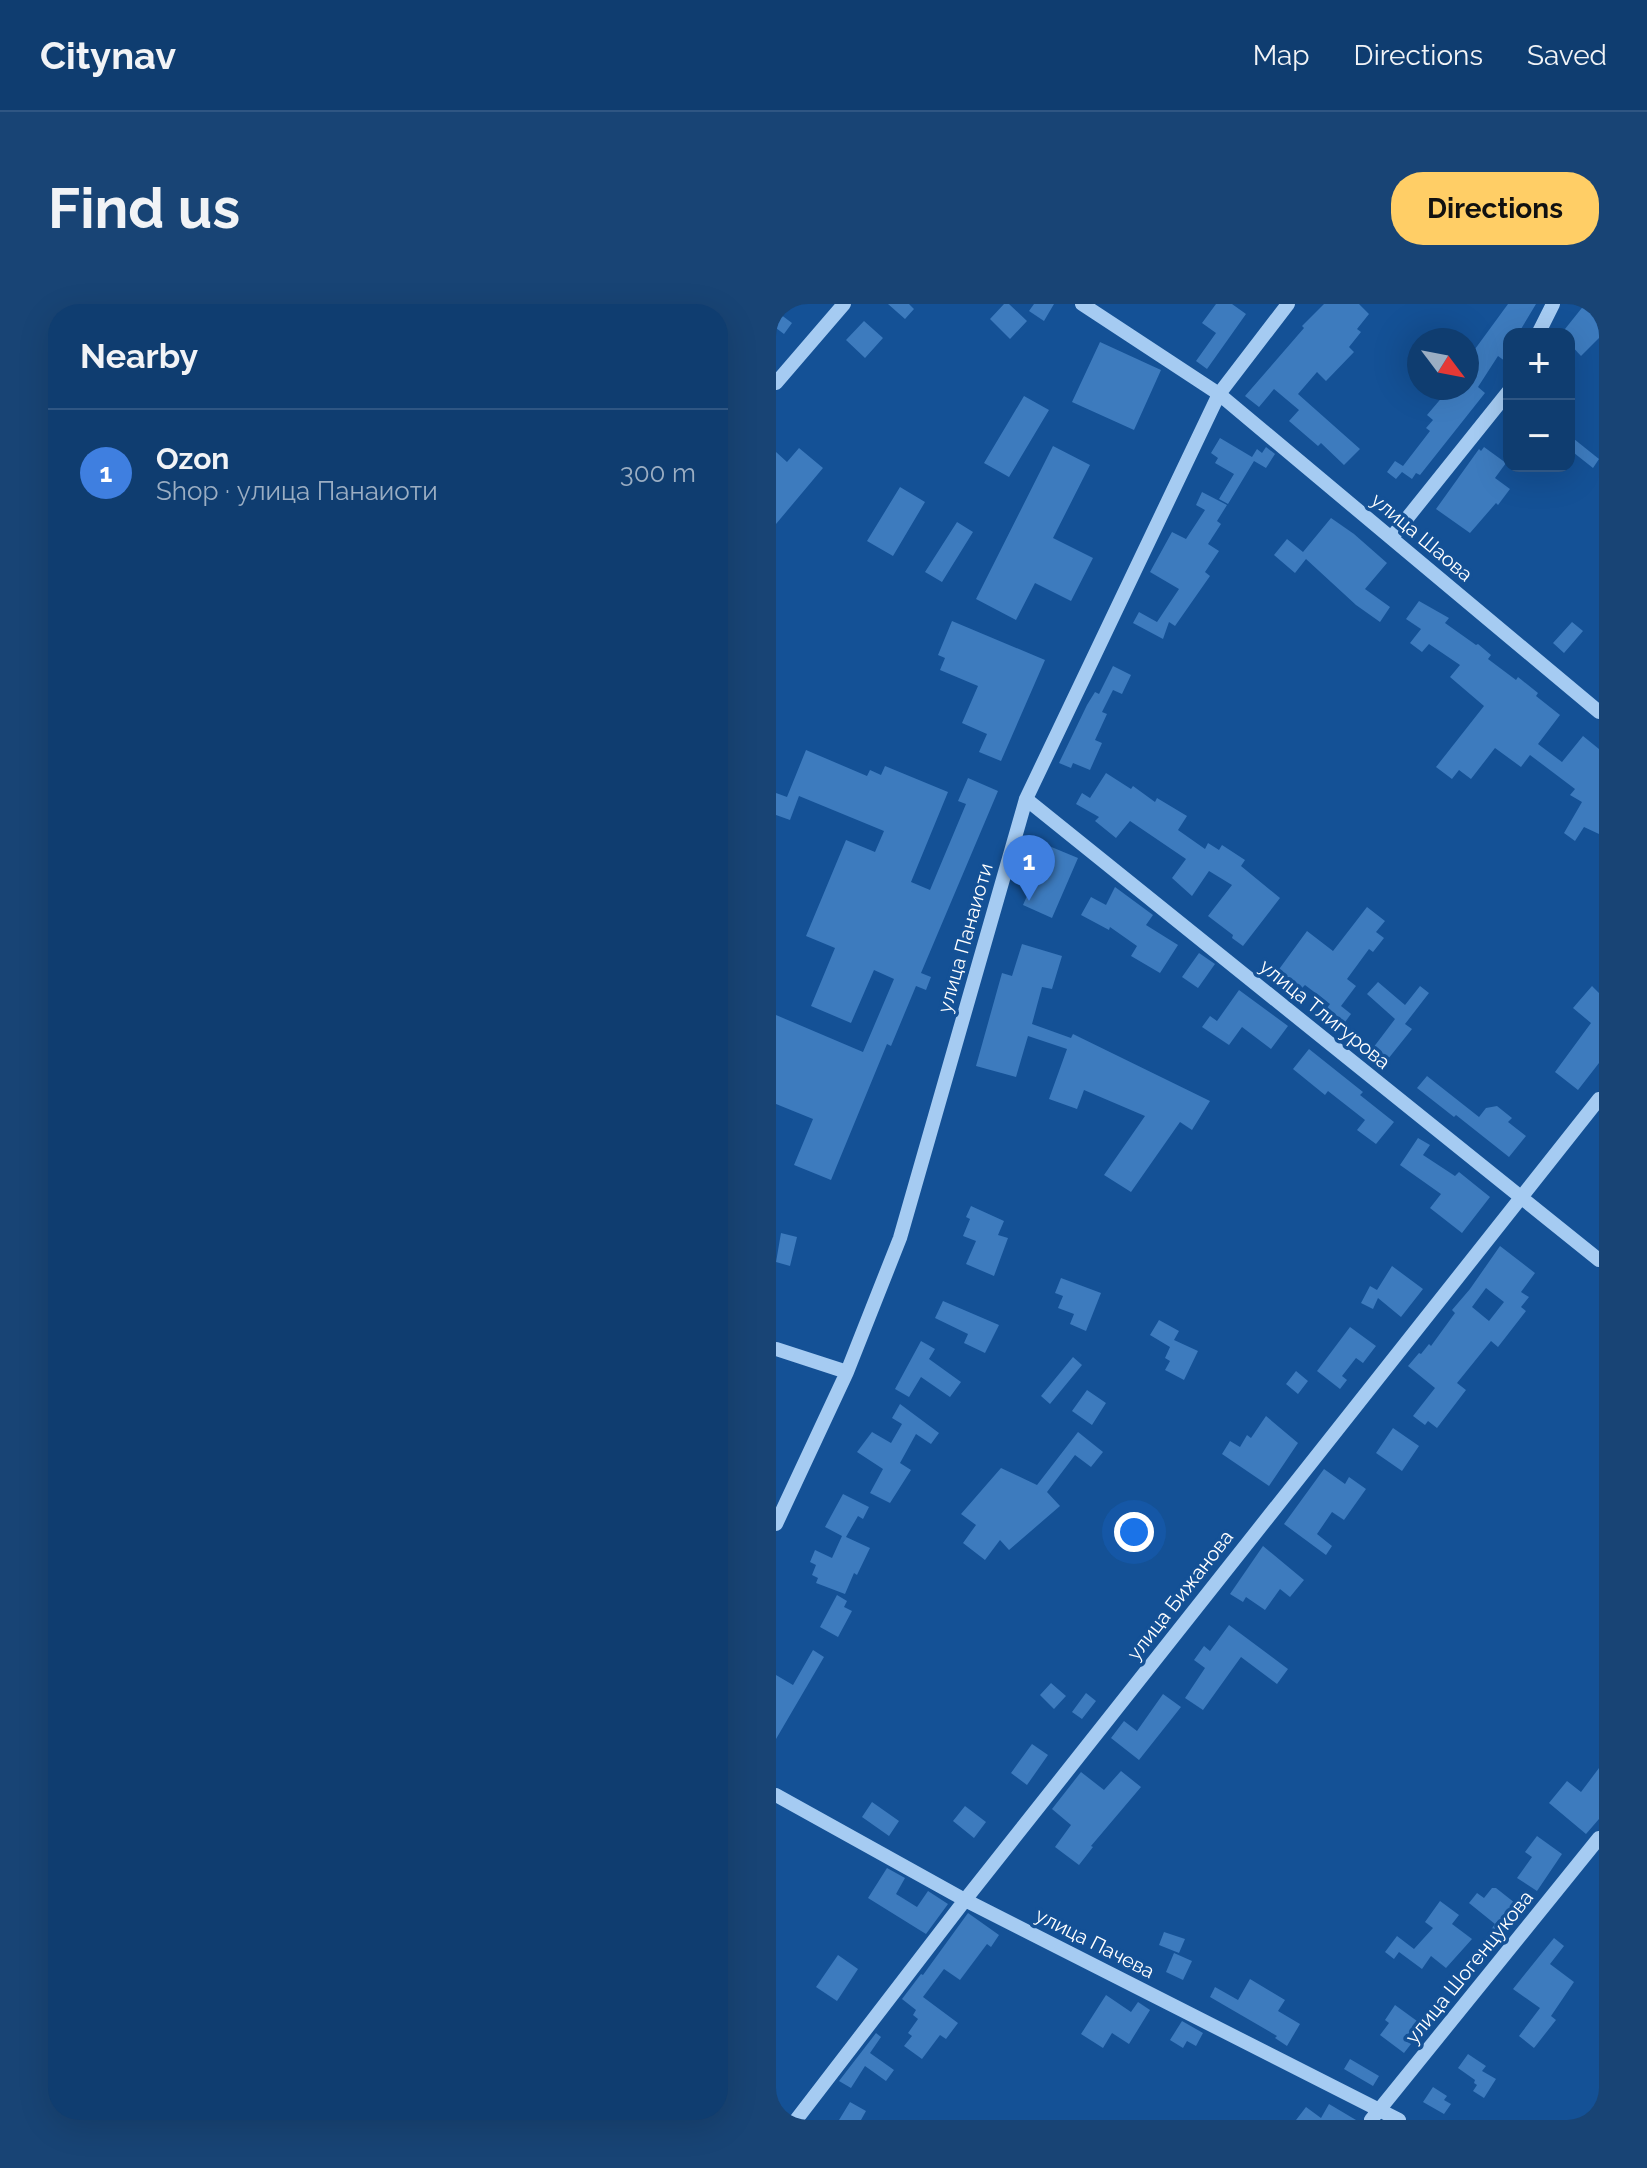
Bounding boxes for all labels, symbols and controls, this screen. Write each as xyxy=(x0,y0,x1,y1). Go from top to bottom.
text: Citynav xyxy=(40,33,176,78)
text: Map xyxy=(1253,39,1310,72)
text: Directions xyxy=(1354,39,1483,72)
text: Saved xyxy=(1527,39,1607,72)
button: Directions xyxy=(1391,172,1599,245)
text: Find us xyxy=(48,175,240,241)
north arrow xyxy=(1407,328,1479,400)
map controls xyxy=(1503,328,1575,472)
button: + xyxy=(1503,328,1575,400)
text: Nearby xyxy=(80,336,198,376)
button: − xyxy=(1503,400,1575,472)
text: Ozon xyxy=(156,441,229,476)
text: 1 xyxy=(100,458,112,488)
text: 300 m xyxy=(620,458,696,488)
text: Shop · улица Панаиоти xyxy=(156,476,438,506)
street label: улица Шаова xyxy=(1366,488,1478,586)
pin: 1 xyxy=(1003,835,1055,901)
street label: улица Панаиоти xyxy=(932,860,998,1016)
street label: улица Тлигурова xyxy=(1255,954,1395,1074)
your location xyxy=(1114,1512,1154,1552)
street label: улица Бижанова xyxy=(1122,1525,1238,1665)
street label: улица Шогенцукова xyxy=(1400,1886,1538,2048)
street label: улица Пачева xyxy=(1031,1903,1159,1983)

